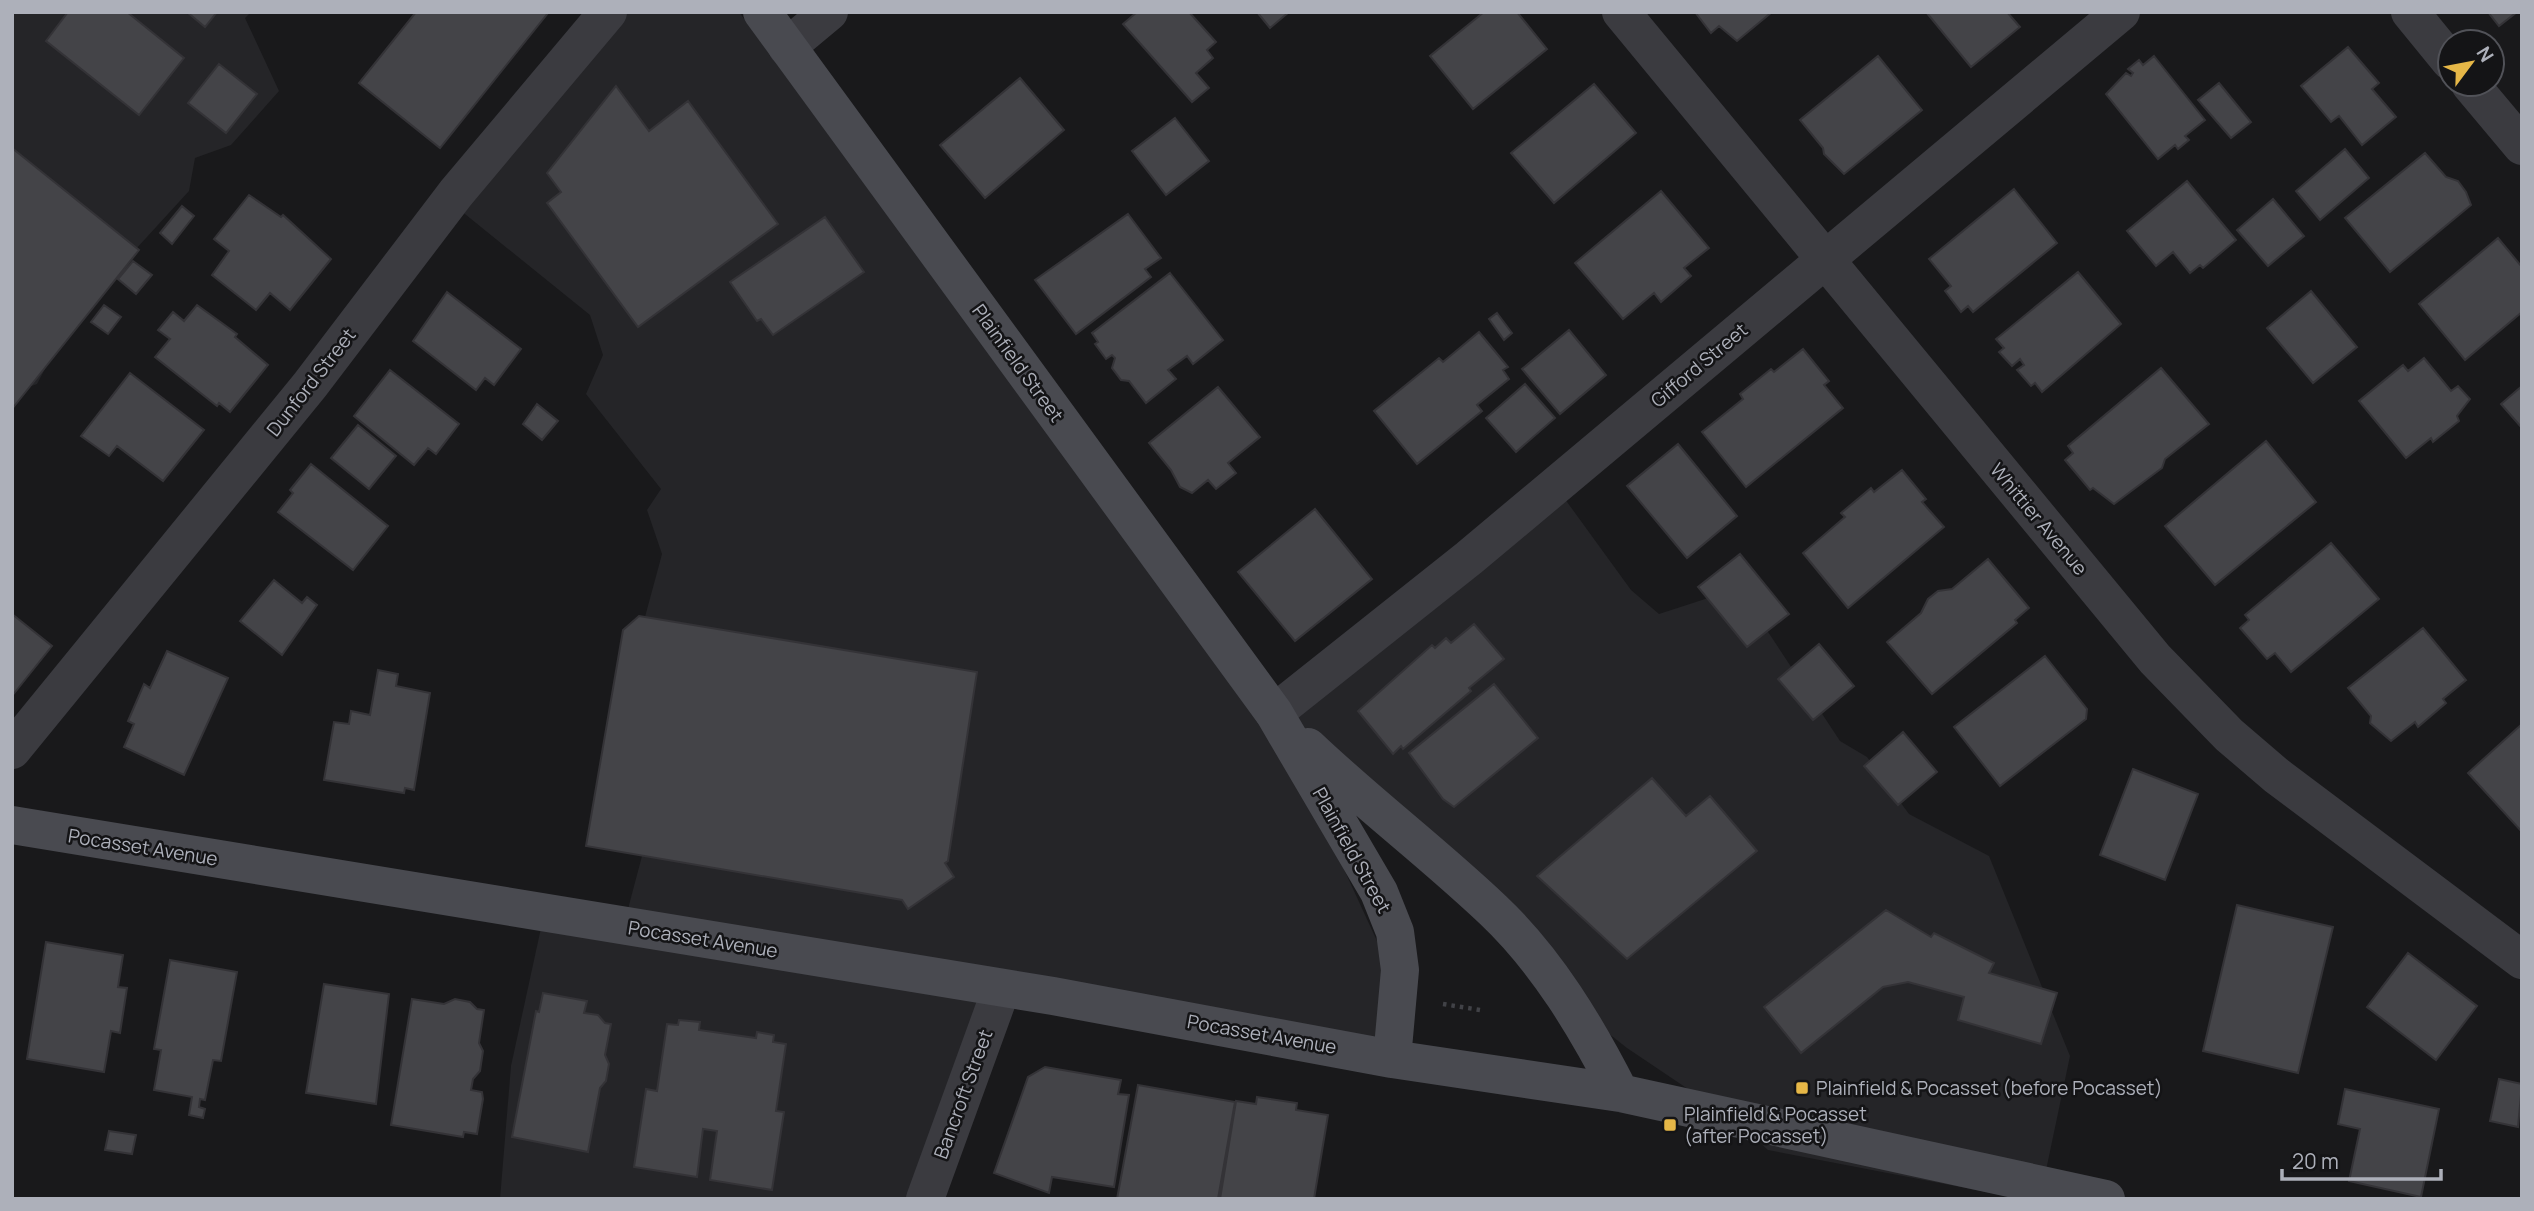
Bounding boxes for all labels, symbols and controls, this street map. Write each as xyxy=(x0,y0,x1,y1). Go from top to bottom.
north arrow xyxy=(2436,28,2506,98)
text: N xyxy=(2471,41,2500,67)
street label: Plainfield Street xyxy=(966,299,1070,427)
street label: Gifford Street xyxy=(1645,317,1753,413)
street label: Dunford Street xyxy=(261,323,361,441)
street label: Whittier Avenue xyxy=(1984,457,2094,581)
street label: Plainfield Street xyxy=(1307,782,1397,918)
street label: Pocasset Avenue xyxy=(66,822,220,872)
street label: Pocasset Avenue xyxy=(626,914,780,964)
street label: Pocasset Avenue xyxy=(1185,1008,1339,1060)
street label: Bancroft Street xyxy=(928,1026,998,1162)
place label: Plainfield & Pocasset (before Pocasset) xyxy=(1816,1075,2163,1101)
marker: Plainfield & Pocasset (before Pocasset) xyxy=(1794,1080,1810,1096)
place label: Plainfield & Pocasset (after Pocasset) xyxy=(1684,1101,1867,1149)
marker: Plainfield & Pocasset (after Pocasset) xyxy=(1662,1117,1678,1133)
scale bar xyxy=(2282,1138,2441,1182)
text: 20 m xyxy=(2292,1147,2339,1175)

